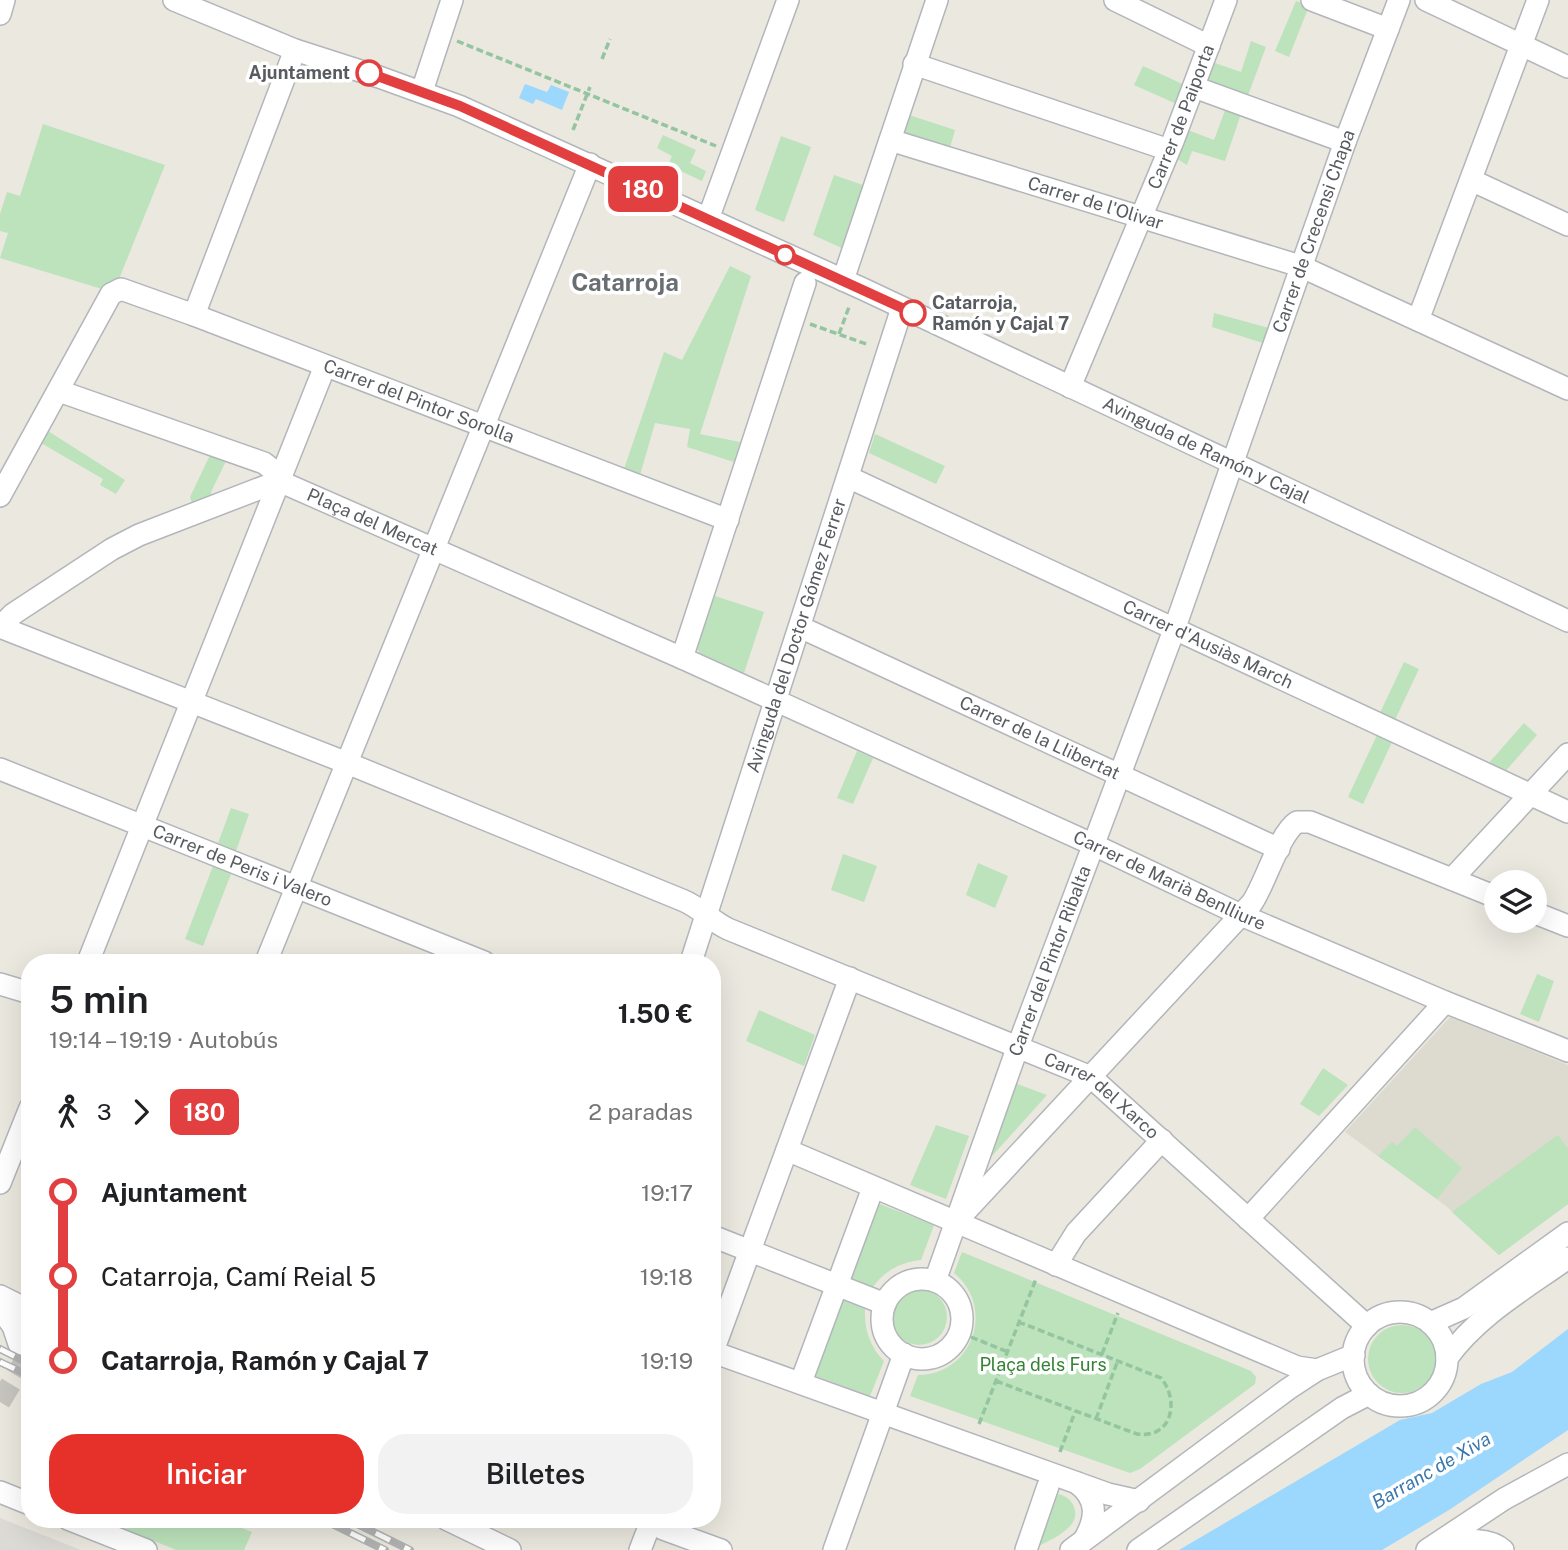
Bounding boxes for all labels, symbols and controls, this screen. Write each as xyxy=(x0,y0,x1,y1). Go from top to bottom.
street label: Carrer de Paiporta xyxy=(1143,42,1218,192)
marker: Ajuntament xyxy=(356,60,382,86)
place label: Ajuntament xyxy=(249,62,350,83)
street label: Carrer de Crecensi Chapa xyxy=(1268,127,1359,335)
line badge: 180 xyxy=(603,166,683,212)
street label: Carrer de l'Olivar xyxy=(1025,172,1166,233)
text: 180 xyxy=(622,175,664,203)
unlabelled marker xyxy=(775,245,795,265)
district label: Catarroja xyxy=(571,268,679,296)
place label: Catarroja, Ramón y Cajal 7 xyxy=(932,292,1069,334)
marker: Catarroja, Ramón y Cajal 7 xyxy=(900,300,926,326)
street label: Carrer del Pintor Sorolla xyxy=(321,355,517,447)
street label: Avinguda de Ramón y Cajal xyxy=(1100,392,1313,508)
street label: Plaça del Mercat xyxy=(304,484,441,559)
street label: Avinguda del Doctor Gómez Ferrer xyxy=(742,496,850,775)
street label: Carrer d'Ausiàs March xyxy=(1120,595,1297,693)
street label: Carrer de la Llibertat xyxy=(956,691,1123,784)
street label: Carrer de Peris i Valero xyxy=(150,820,335,910)
street label: Carrer de Marià Benlliure xyxy=(1070,826,1269,934)
street label: Carrer del Pintor Ribalta xyxy=(1004,863,1095,1059)
map controls xyxy=(1484,870,1547,933)
button: layers xyxy=(1484,870,1547,933)
text: 5 min xyxy=(49,977,149,1022)
text: 1.50 € xyxy=(618,998,693,1029)
text: 19:14 – 19:19 · Autobús xyxy=(49,1026,278,1053)
street label: Carrer del Xarco xyxy=(1041,1048,1163,1143)
icon: walk xyxy=(49,1093,87,1131)
icon: forward xyxy=(122,1093,160,1131)
text: 3 xyxy=(97,1098,112,1125)
text: 180 xyxy=(184,1098,225,1126)
text: 2 paradas xyxy=(588,1098,693,1125)
text: Ajuntament xyxy=(101,1177,247,1208)
text: 19:17 xyxy=(641,1179,693,1206)
text: Catarroja, Camí Reial 5 xyxy=(101,1261,376,1292)
text: 19:18 xyxy=(640,1263,693,1290)
text: Catarroja, Ramón y Cajal 7 xyxy=(101,1345,429,1376)
text: 19:19 xyxy=(640,1347,693,1374)
park label: Plaça dels Furs xyxy=(979,1354,1107,1375)
water label: Barranc de Xiva xyxy=(1368,1427,1494,1513)
button: Iniciar xyxy=(49,1434,364,1514)
button: Billetes xyxy=(378,1434,693,1514)

